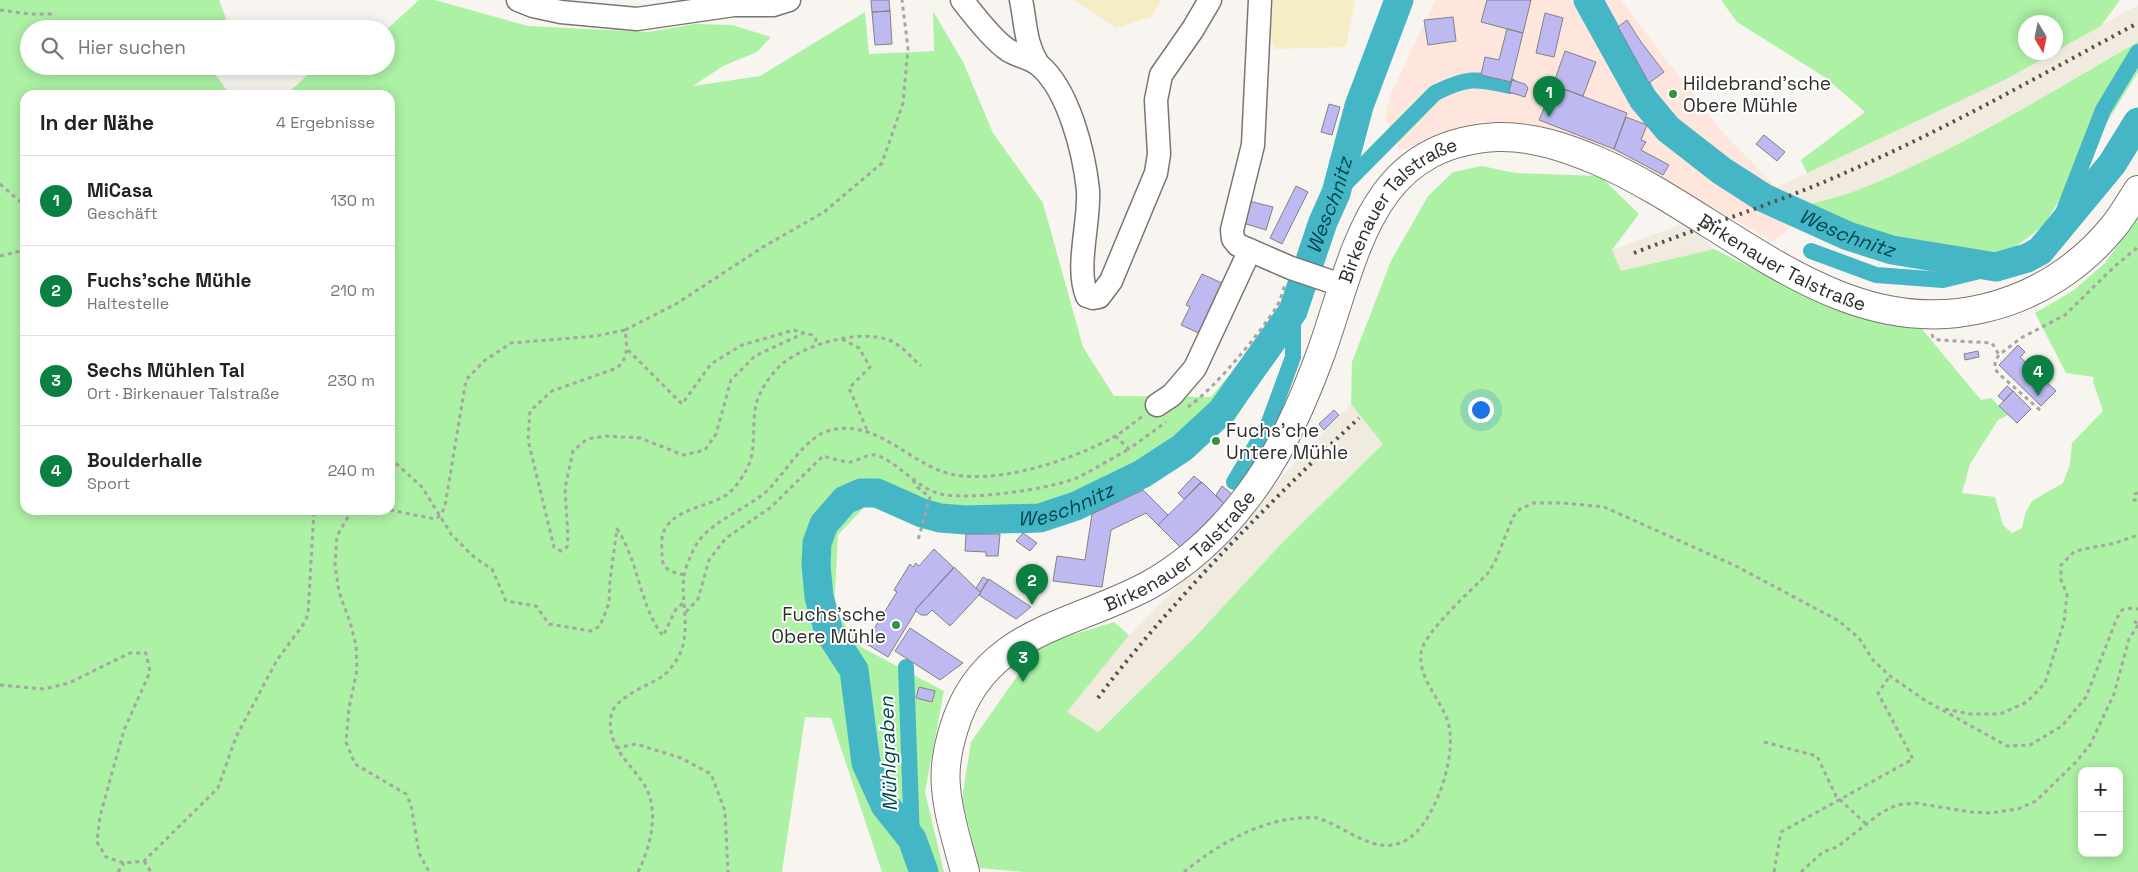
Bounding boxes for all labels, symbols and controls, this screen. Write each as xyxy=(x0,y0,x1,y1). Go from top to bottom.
north arrow xyxy=(2018,15,2063,60)
search box xyxy=(20,20,395,75)
icon: search xyxy=(38,34,66,62)
text: Hier suchen xyxy=(78,35,186,60)
place label: Hildebrand’sche Obere Mühle xyxy=(1683,71,1831,118)
pin: 1 xyxy=(1533,76,1565,117)
marker: Hildebrand’sche Obere Mühle xyxy=(1667,88,1679,100)
text: In der Nähe xyxy=(40,109,154,136)
text: 4 Ergebnisse xyxy=(276,112,375,133)
street label: Birkenauer Talstraße xyxy=(1332,132,1460,286)
water label: Weschnitz xyxy=(1300,153,1358,257)
text: MiCasa xyxy=(87,178,153,203)
text: 1 xyxy=(52,190,60,211)
text: 130 m xyxy=(331,190,375,211)
text: Geschäft xyxy=(87,203,158,224)
water label: Weschnitz xyxy=(1795,203,1900,264)
street label: Birkenauer Talstraße xyxy=(1694,207,1869,316)
text: Fuchs'sche Mühle xyxy=(87,268,252,293)
text: 2 xyxy=(51,280,61,301)
text: 210 m xyxy=(331,280,375,301)
text: Haltestelle xyxy=(87,293,169,314)
pin: 4 xyxy=(2022,355,2054,396)
text: Sechs Mühlen Tal xyxy=(87,358,245,383)
text: 3 xyxy=(51,370,61,391)
text: 230 m xyxy=(328,370,375,391)
text: Ort · Birkenauer Talstraße xyxy=(87,383,280,404)
your location xyxy=(1468,397,1494,423)
place label: Fuchs'che Untere Mühle xyxy=(1226,418,1348,465)
marker: Fuchs'che Untere Mühle xyxy=(1210,435,1222,447)
text: Boulderhalle xyxy=(87,448,202,473)
text: 4 xyxy=(51,460,61,481)
text: 240 m xyxy=(328,460,375,481)
text: Sport xyxy=(87,473,130,494)
water label: Weschnitz xyxy=(1017,476,1119,532)
street label: Birkenauer Talstraße xyxy=(1100,485,1261,617)
pin: 2 xyxy=(1016,564,1048,605)
place label: Fuchs'sche Obere Mühle xyxy=(771,602,886,649)
marker: Fuchs'sche Obere Mühle xyxy=(890,619,902,631)
pin: 3 xyxy=(1007,641,1039,682)
water label: Mühlgraben xyxy=(873,695,903,812)
map controls xyxy=(2078,767,2123,857)
button: + xyxy=(2078,767,2123,812)
button: − xyxy=(2078,812,2123,857)

